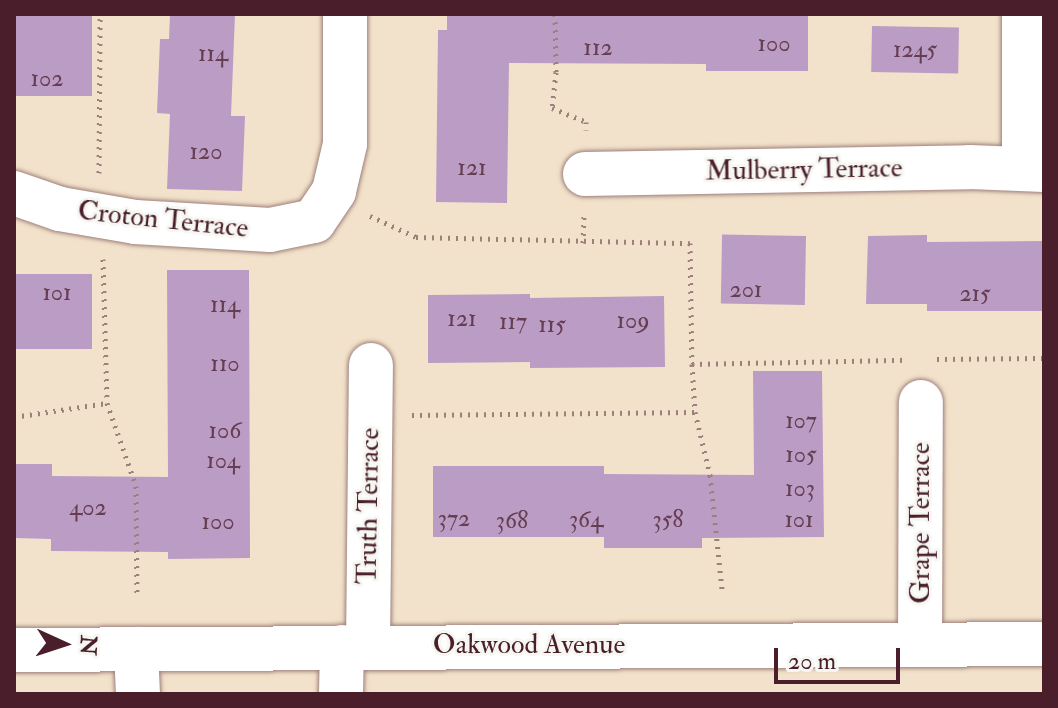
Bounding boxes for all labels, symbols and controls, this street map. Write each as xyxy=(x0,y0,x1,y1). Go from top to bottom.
house number: 100 xyxy=(757,30,791,58)
house number: 112 xyxy=(583,34,613,62)
house number: 1245 xyxy=(893,36,937,64)
house number: 114 xyxy=(198,40,228,68)
house number: 102 xyxy=(31,65,63,93)
house number: 120 xyxy=(189,138,223,166)
street label: Mulberry Terrace xyxy=(705,151,903,189)
house number: 121 xyxy=(457,154,487,182)
street label: Croton Terrace xyxy=(76,194,250,246)
house number: 201 xyxy=(730,276,762,304)
house number: 101 xyxy=(42,279,72,307)
house number: 215 xyxy=(959,280,991,308)
house number: 114 xyxy=(210,291,240,319)
house number: 121 xyxy=(447,305,477,333)
house number: 109 xyxy=(616,307,650,335)
house number: 117 xyxy=(499,308,527,336)
house number: 115 xyxy=(538,311,566,339)
house number: 110 xyxy=(210,350,240,378)
house number: 107 xyxy=(785,407,817,435)
house number: 106 xyxy=(209,417,241,445)
street label: Truth Terrace xyxy=(351,427,387,585)
house number: 105 xyxy=(785,441,817,469)
street label: Grape Terrace xyxy=(904,442,938,604)
house number: 104 xyxy=(206,447,240,475)
house number: 103 xyxy=(785,475,815,503)
house number: 402 xyxy=(69,494,107,522)
house number: 372 xyxy=(438,505,470,533)
house number: 364 xyxy=(569,506,603,534)
house number: 358 xyxy=(652,506,684,534)
house number: 101 xyxy=(784,506,814,534)
house number: 368 xyxy=(496,507,528,535)
house number: 100 xyxy=(201,508,235,536)
north arrow xyxy=(24,604,104,684)
street label: Oakwood Avenue xyxy=(433,628,625,662)
scale bar xyxy=(778,632,904,682)
text: N xyxy=(73,635,102,656)
text: 20 m xyxy=(788,646,836,677)

